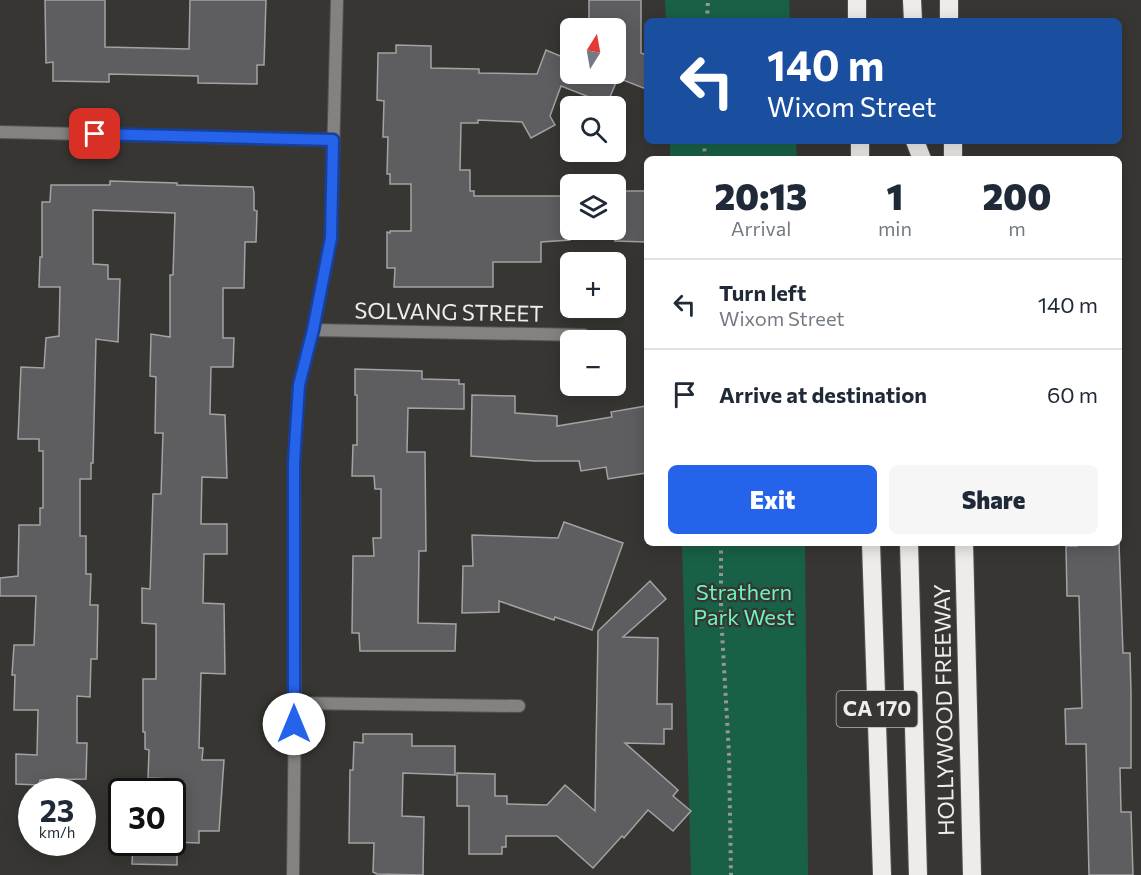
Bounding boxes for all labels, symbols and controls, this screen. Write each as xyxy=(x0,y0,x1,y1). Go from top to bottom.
north arrow xyxy=(560,18,626,84)
map controls xyxy=(560,18,626,396)
text: 140 m xyxy=(767,38,884,90)
icon: left xyxy=(668,42,746,120)
text: Wixom Street xyxy=(767,90,936,123)
button: search xyxy=(560,96,626,162)
pin xyxy=(69,108,120,159)
icon: arrive xyxy=(78,117,111,150)
text: 20:13 xyxy=(715,173,807,217)
text: 1 xyxy=(887,173,903,217)
text: 200 xyxy=(983,173,1051,217)
button: layers xyxy=(560,174,626,240)
text: Arrival xyxy=(731,216,791,240)
text: min xyxy=(878,216,912,240)
text: m xyxy=(1008,216,1026,240)
button: + xyxy=(560,252,626,318)
text: Turn left xyxy=(719,279,806,306)
icon: left xyxy=(668,288,701,321)
text: 140 m xyxy=(1038,291,1098,318)
street label: SOLVANG STREET xyxy=(354,296,544,327)
text: Wixom Street xyxy=(719,306,845,330)
button: − xyxy=(560,330,626,396)
icon: arrive xyxy=(668,378,701,411)
text: Arrive at destination xyxy=(719,381,927,408)
text: 60 m xyxy=(1047,381,1098,408)
button: Exit xyxy=(668,465,877,534)
button: Share xyxy=(889,465,1098,534)
park label: Strathern Park West xyxy=(693,578,795,630)
street label: HOLLYWOOD FREEWAY xyxy=(928,584,959,836)
road number: CA 170 xyxy=(836,691,918,727)
position arrow xyxy=(262,692,326,756)
speed limit sign: 30 xyxy=(108,778,186,856)
text: 23 xyxy=(40,791,74,828)
text: km/h xyxy=(39,823,75,841)

